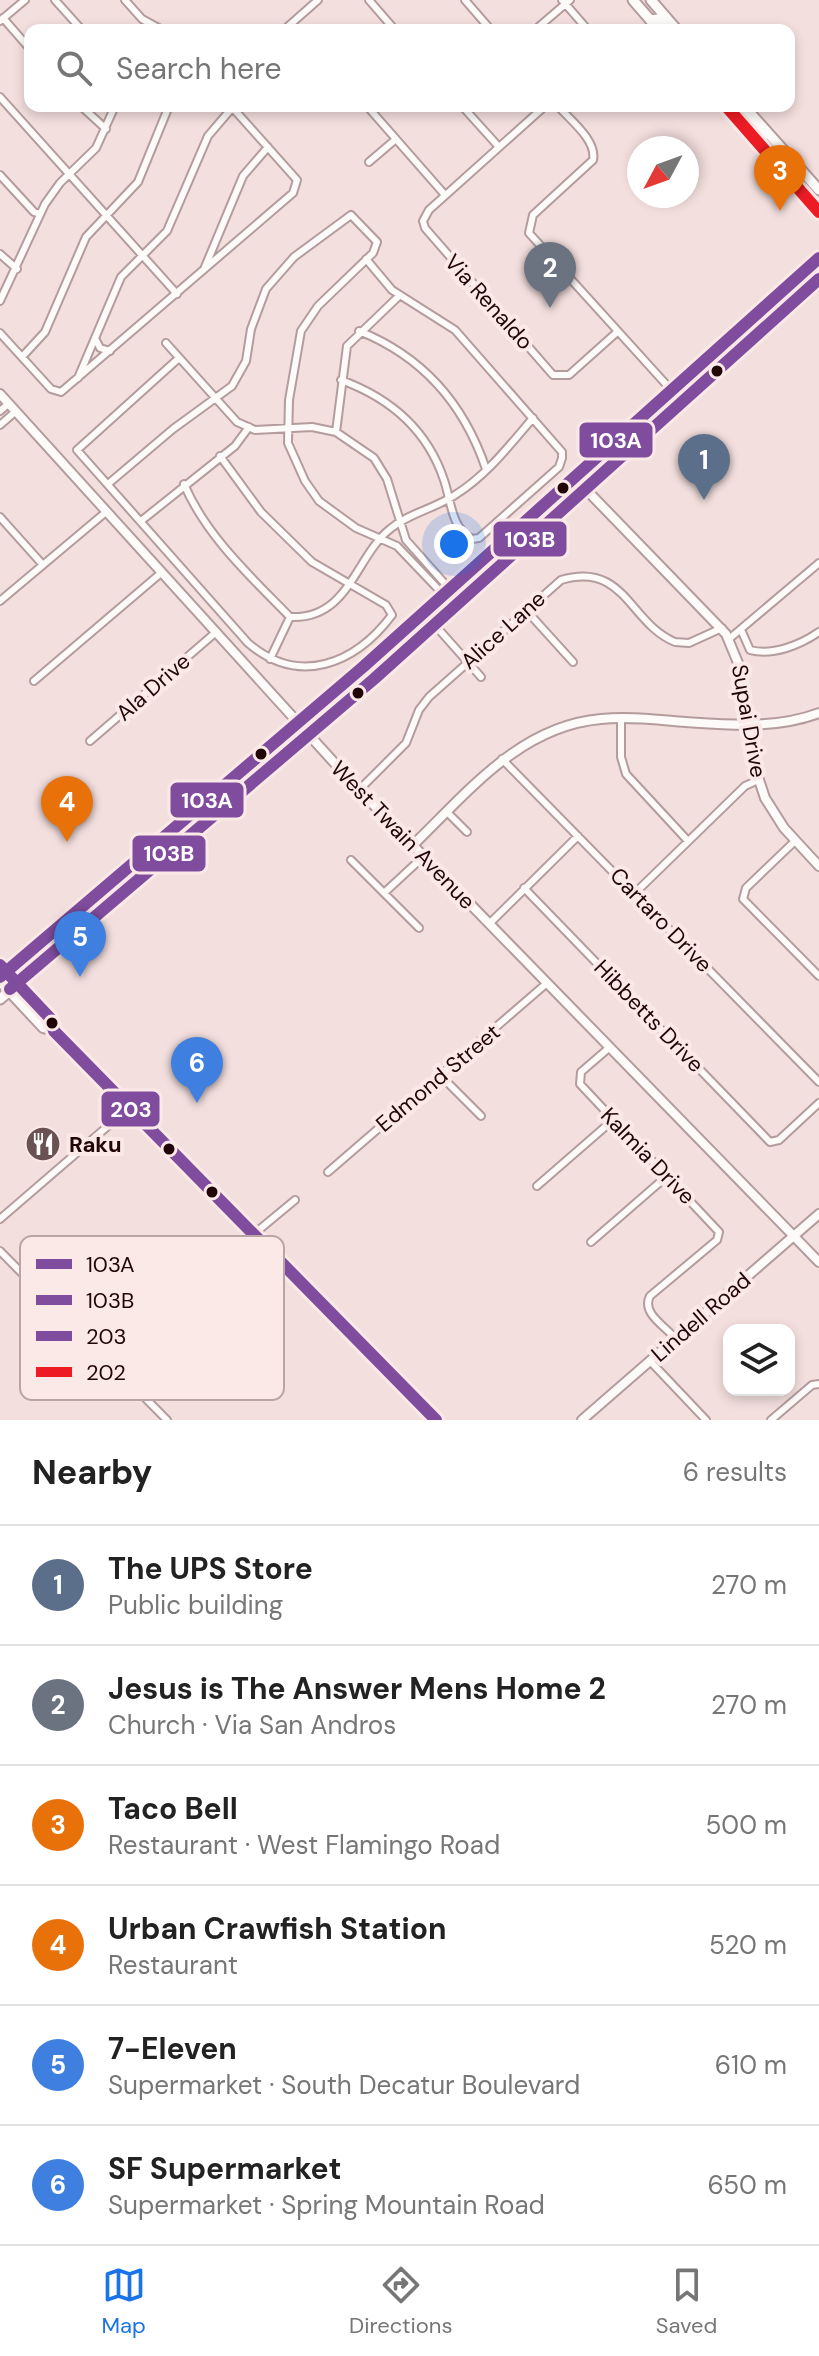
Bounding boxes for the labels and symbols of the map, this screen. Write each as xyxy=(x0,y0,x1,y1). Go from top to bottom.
north arrow xyxy=(627,136,699,208)
pin: 3 xyxy=(754,145,806,211)
pin: 2 xyxy=(524,242,576,308)
street label: Via Renaldo xyxy=(438,248,540,356)
unlabelled marker xyxy=(709,363,725,379)
line badge: 103A xyxy=(578,421,654,459)
text: 103A xyxy=(590,426,642,455)
pin: 1 xyxy=(678,434,730,500)
unlabelled marker xyxy=(555,480,571,496)
line badge: 103B xyxy=(492,520,568,558)
your location xyxy=(434,524,474,564)
text: 103B xyxy=(505,525,555,554)
street label: Alice Lane xyxy=(454,584,552,676)
street label: Ala Drive xyxy=(110,647,196,727)
street label: Supai Drive xyxy=(725,662,773,780)
unlabelled marker xyxy=(350,685,366,701)
unlabelled marker xyxy=(253,746,269,762)
street label: West Twain Avenue xyxy=(325,755,481,915)
pin: 4 xyxy=(41,776,93,842)
line badge: 103A xyxy=(169,781,245,819)
text: 103A xyxy=(181,786,233,815)
line badge: 103B xyxy=(131,834,207,873)
text: 103B xyxy=(144,839,194,868)
street label: Cartaro Drive xyxy=(604,861,718,979)
pin: 5 xyxy=(54,911,106,977)
street label: Hibbetts Drive xyxy=(588,953,710,1079)
unlabelled marker xyxy=(44,1015,60,1031)
street label: Edmond Street xyxy=(370,1018,506,1138)
pin: 6 xyxy=(171,1037,223,1103)
line badge: 203 xyxy=(100,1090,161,1128)
text: 203 xyxy=(110,1095,152,1124)
street label: Kalmia Drive xyxy=(594,1101,702,1211)
restaurant icon: Raku xyxy=(24,1125,62,1163)
place label: Raku xyxy=(69,1130,122,1159)
unlabelled marker xyxy=(161,1141,177,1157)
unlabelled marker xyxy=(204,1184,220,1200)
legend xyxy=(20,1236,284,1400)
text: 103A xyxy=(86,1250,135,1279)
street label: Lindell Road xyxy=(645,1266,757,1368)
text: 103B xyxy=(86,1286,134,1315)
text: 203 xyxy=(86,1322,127,1351)
text: 202 xyxy=(86,1358,126,1387)

